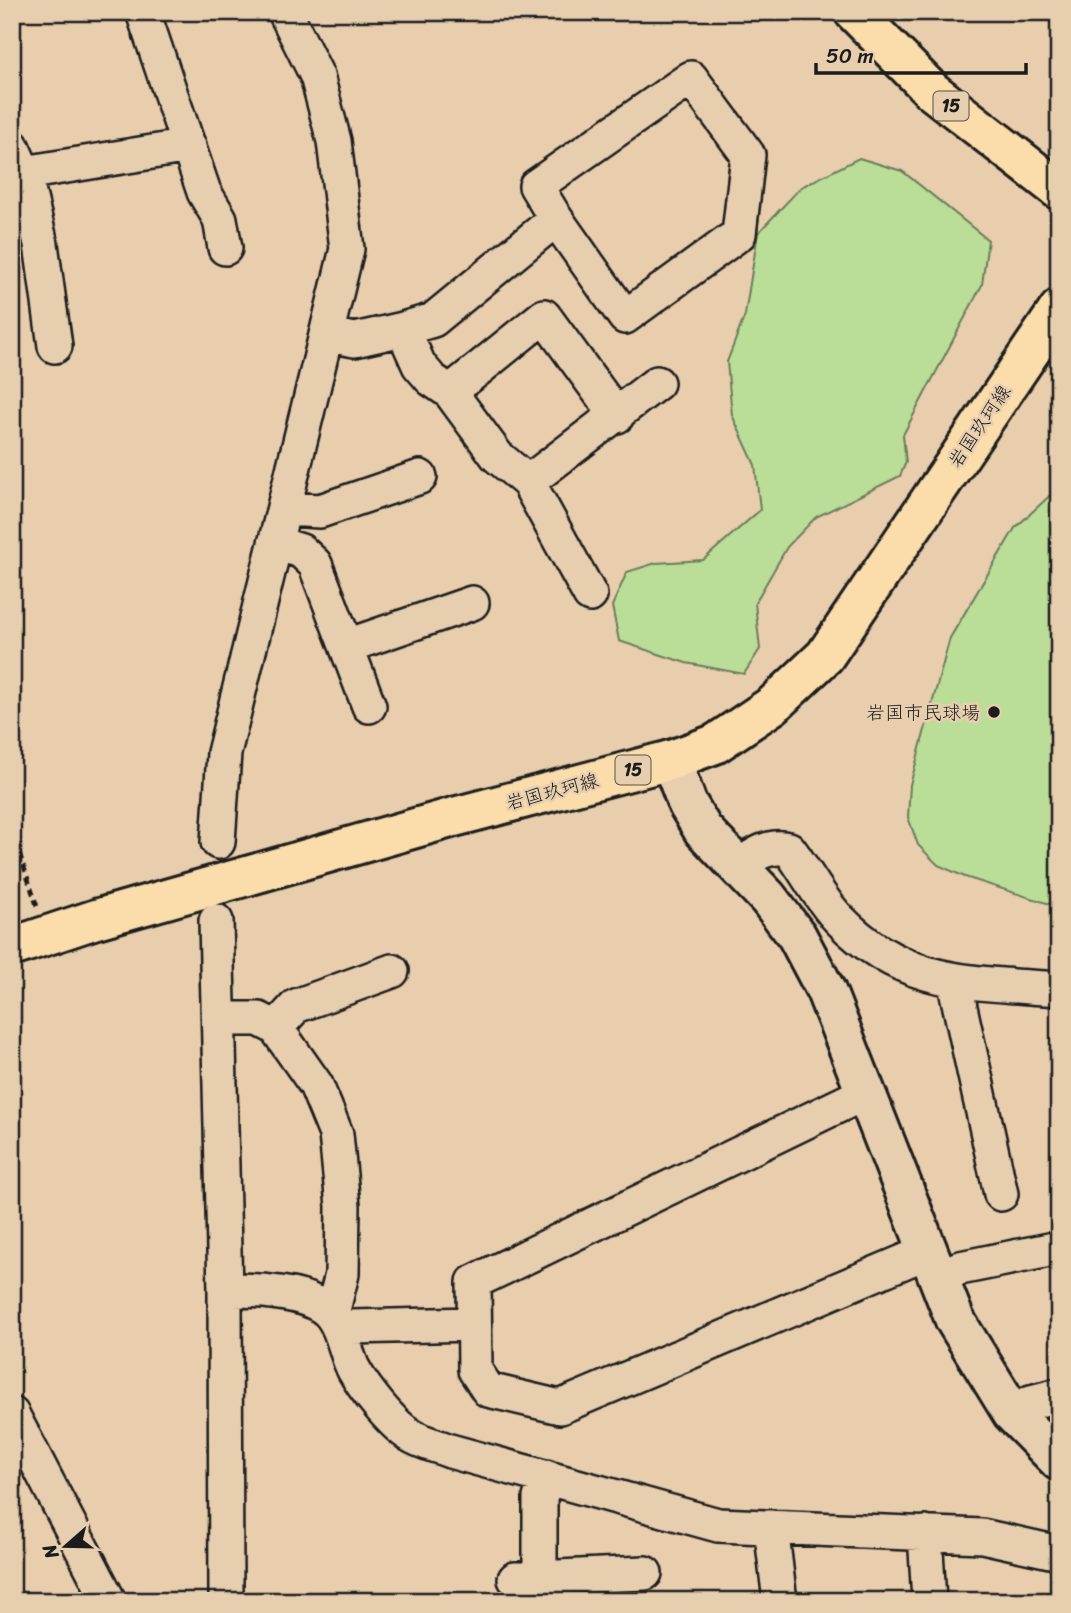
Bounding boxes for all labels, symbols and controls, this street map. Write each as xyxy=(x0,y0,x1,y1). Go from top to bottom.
scale bar xyxy=(816,32,1026,76)
text: 50 m xyxy=(826,37,874,75)
road number: 15 xyxy=(934,92,968,120)
street label: 岩国玖珂線 xyxy=(939,378,1020,475)
place label: 岩国市民球場 xyxy=(866,696,980,729)
marker: 岩国市民球場 xyxy=(986,704,1002,720)
road number: 15 xyxy=(616,756,650,784)
street label: 岩国玖珂線 xyxy=(502,763,602,820)
north arrow xyxy=(32,1512,102,1582)
text: N xyxy=(32,1539,69,1564)

